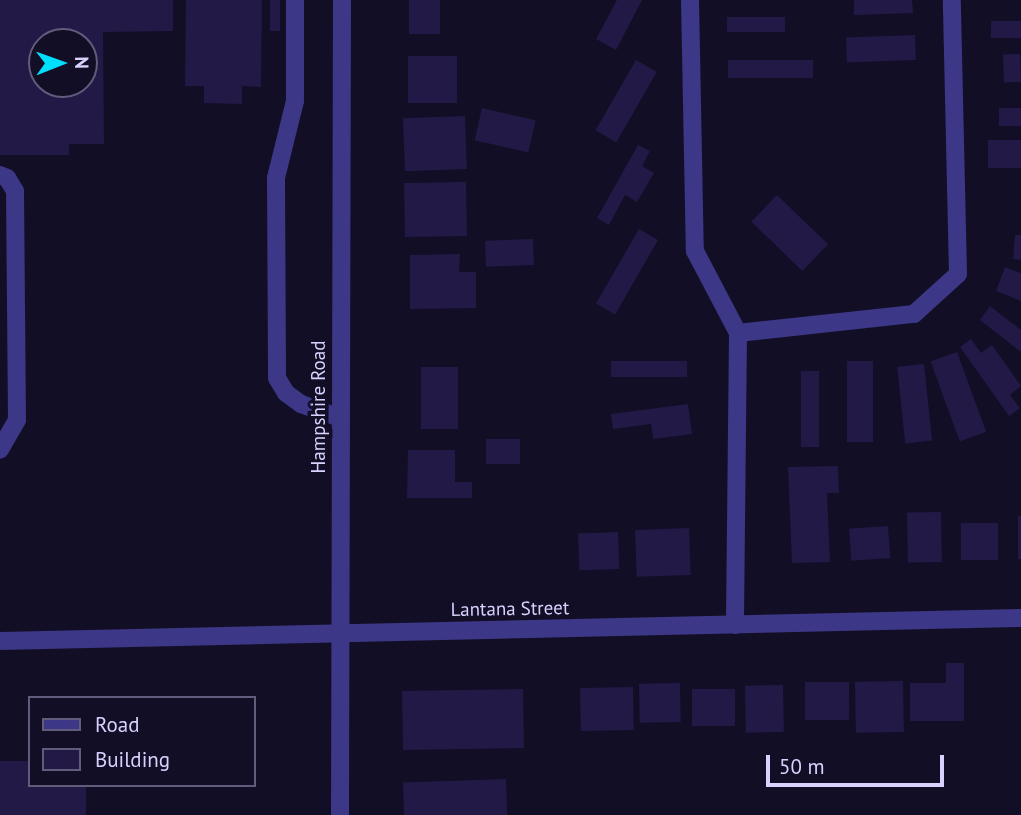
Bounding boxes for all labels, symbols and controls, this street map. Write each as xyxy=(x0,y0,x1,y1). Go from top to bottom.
north arrow xyxy=(28,28,98,98)
text: N xyxy=(70,56,94,69)
street label: Hampshire Road xyxy=(308,341,330,473)
street label: Lantana Street xyxy=(451,597,569,621)
legend xyxy=(28,696,256,787)
text: Road xyxy=(95,711,139,738)
scale bar xyxy=(769,742,948,786)
text: Building xyxy=(95,746,170,773)
text: 50 m xyxy=(779,753,825,780)

